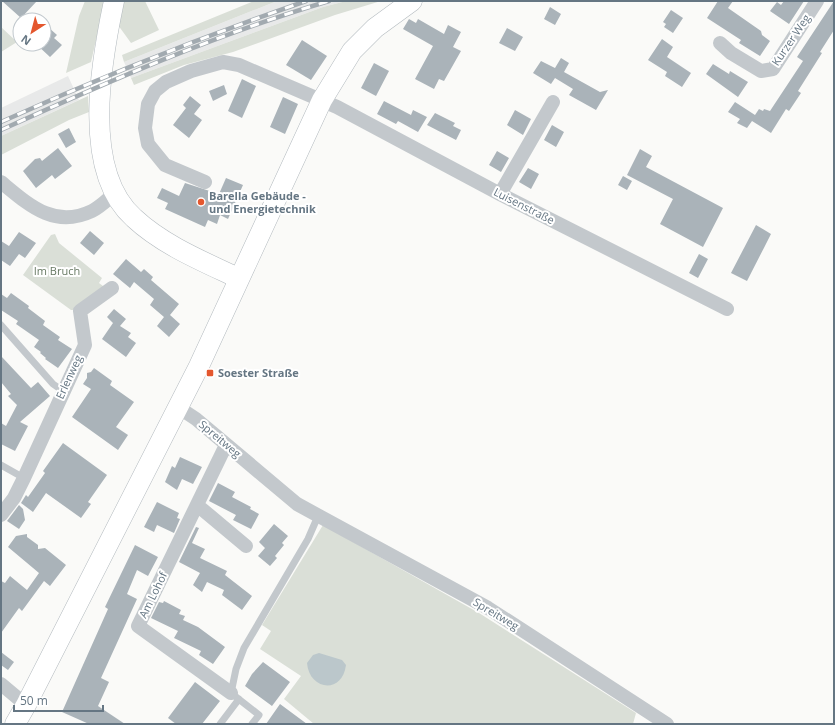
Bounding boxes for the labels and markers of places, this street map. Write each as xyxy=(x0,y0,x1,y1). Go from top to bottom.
place label: Barella Gebäude - und Energietechnik xyxy=(209,188,316,216)
marker: Barella Gebäude - und Energietechnik xyxy=(196,197,206,207)
place label: Soester Straße xyxy=(218,365,299,380)
marker: Soester Straße xyxy=(205,368,215,378)

